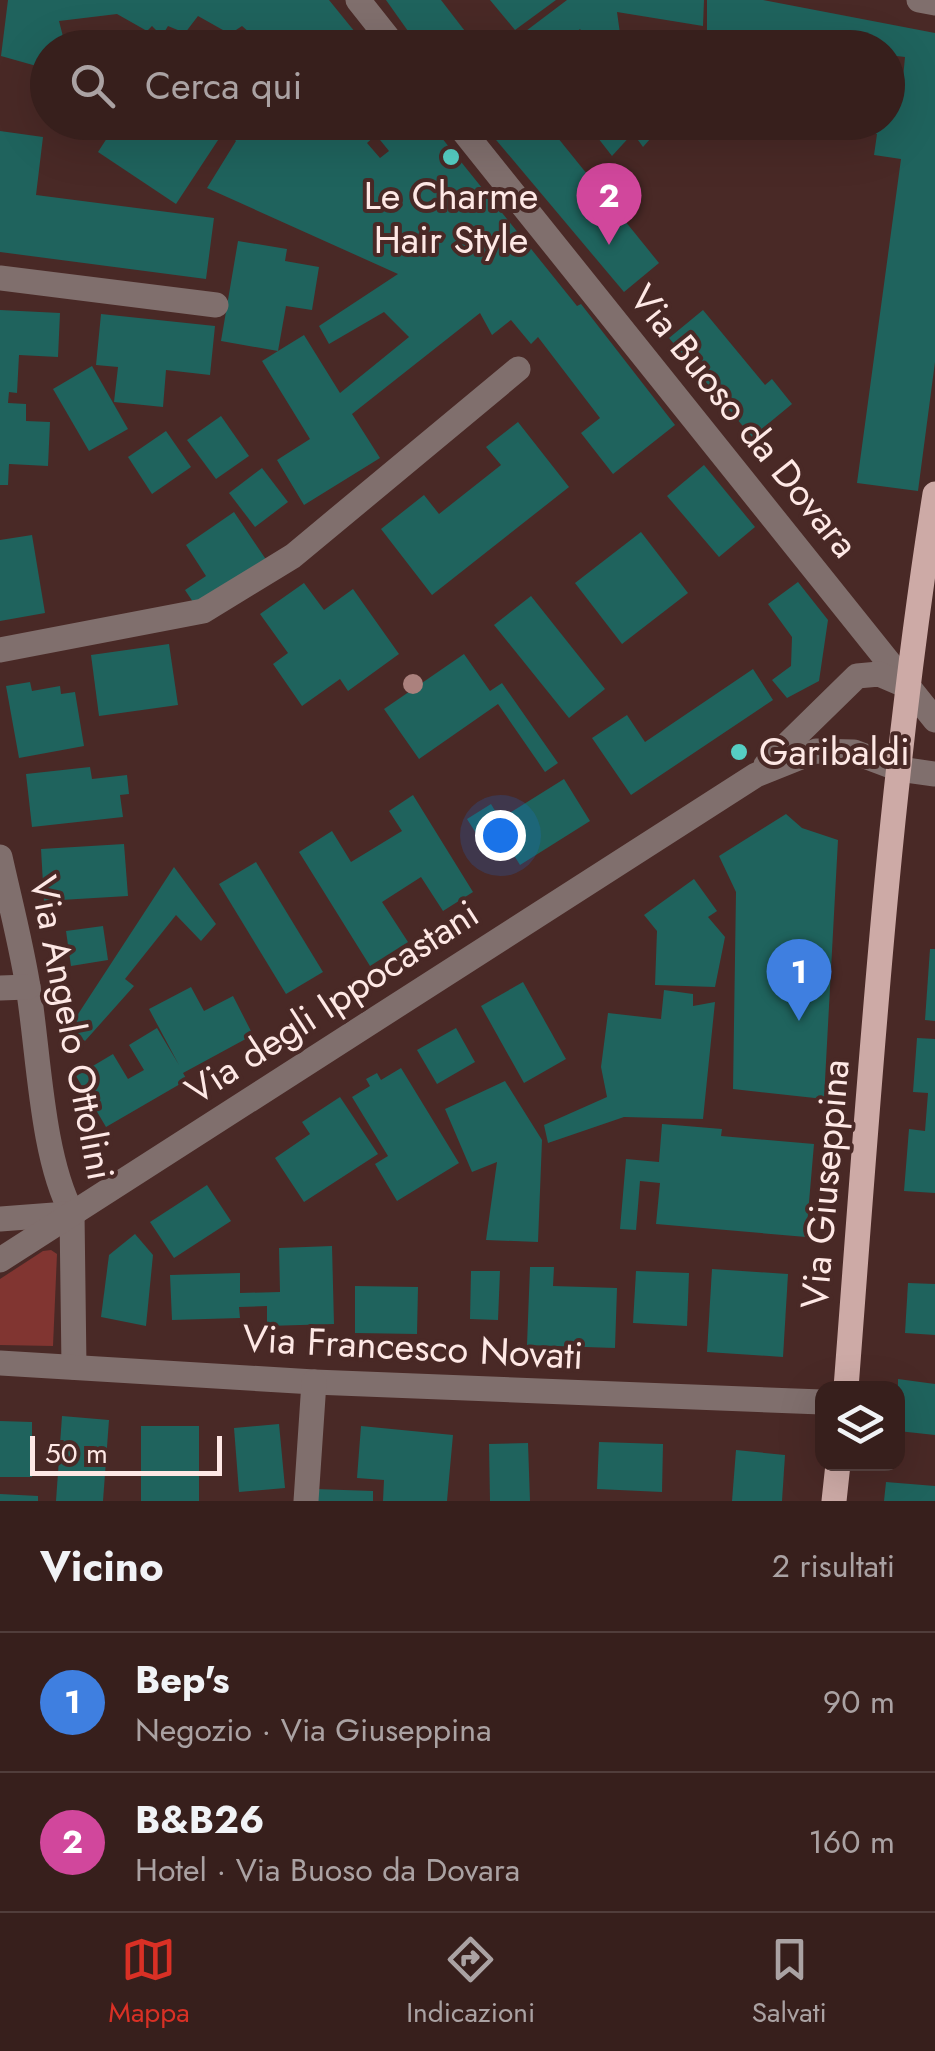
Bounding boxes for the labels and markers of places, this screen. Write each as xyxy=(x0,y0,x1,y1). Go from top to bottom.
marker: Le Charme Hair Style xyxy=(440,146,462,168)
pin: 2 xyxy=(576,162,642,245)
place label: Le Charme Hair Style xyxy=(364,168,538,267)
place label: Garibaldi xyxy=(759,724,910,779)
marker: Garibaldi xyxy=(728,741,750,763)
pin: 1 xyxy=(766,938,832,1021)

